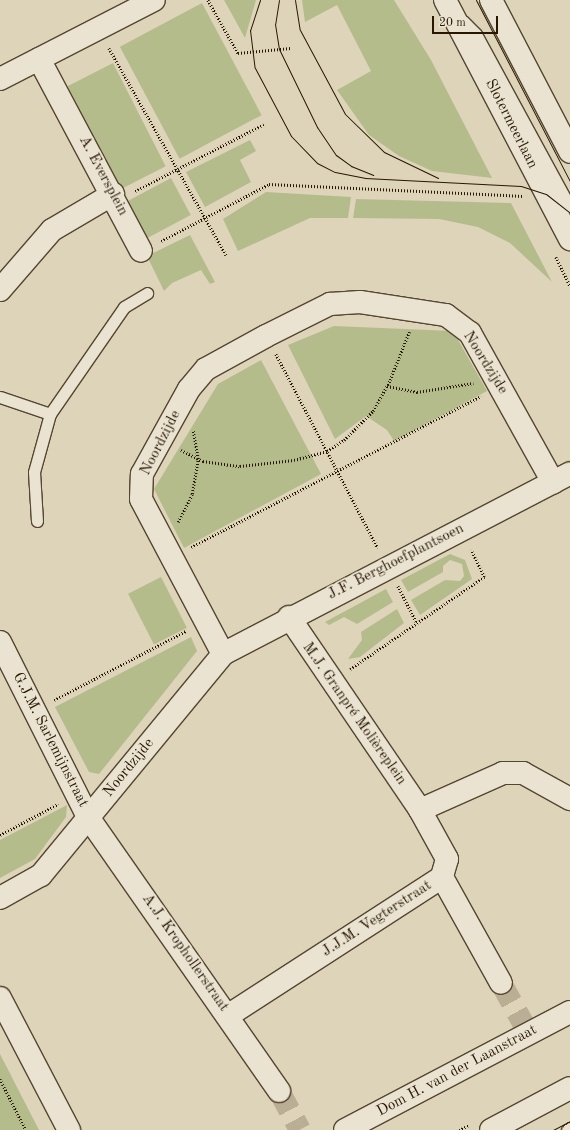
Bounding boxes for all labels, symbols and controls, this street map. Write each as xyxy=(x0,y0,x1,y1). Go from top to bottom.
scale bar xyxy=(434,8,500,34)
text: 20 m xyxy=(439,17,466,29)
street label: Slotermeerlaan xyxy=(481,76,541,172)
street label: A. Eversplein xyxy=(74,133,132,219)
street label: Noordzijde xyxy=(459,328,511,398)
street label: Noordzijde xyxy=(137,407,185,479)
street label: J.F. Berghoefplantsoen xyxy=(325,520,467,604)
street label: M.J. Granpré Molièreplein xyxy=(298,639,410,789)
street label: G.J.M. Sarlemijnstraat xyxy=(8,670,92,810)
street label: Noordzijde xyxy=(100,735,158,801)
street label: J.J.M. Vegterstraat xyxy=(319,877,435,961)
street label: A.J. Krophollerstraat xyxy=(138,891,232,1015)
street label: Dom H. van der Laanstraat xyxy=(374,1021,540,1121)

